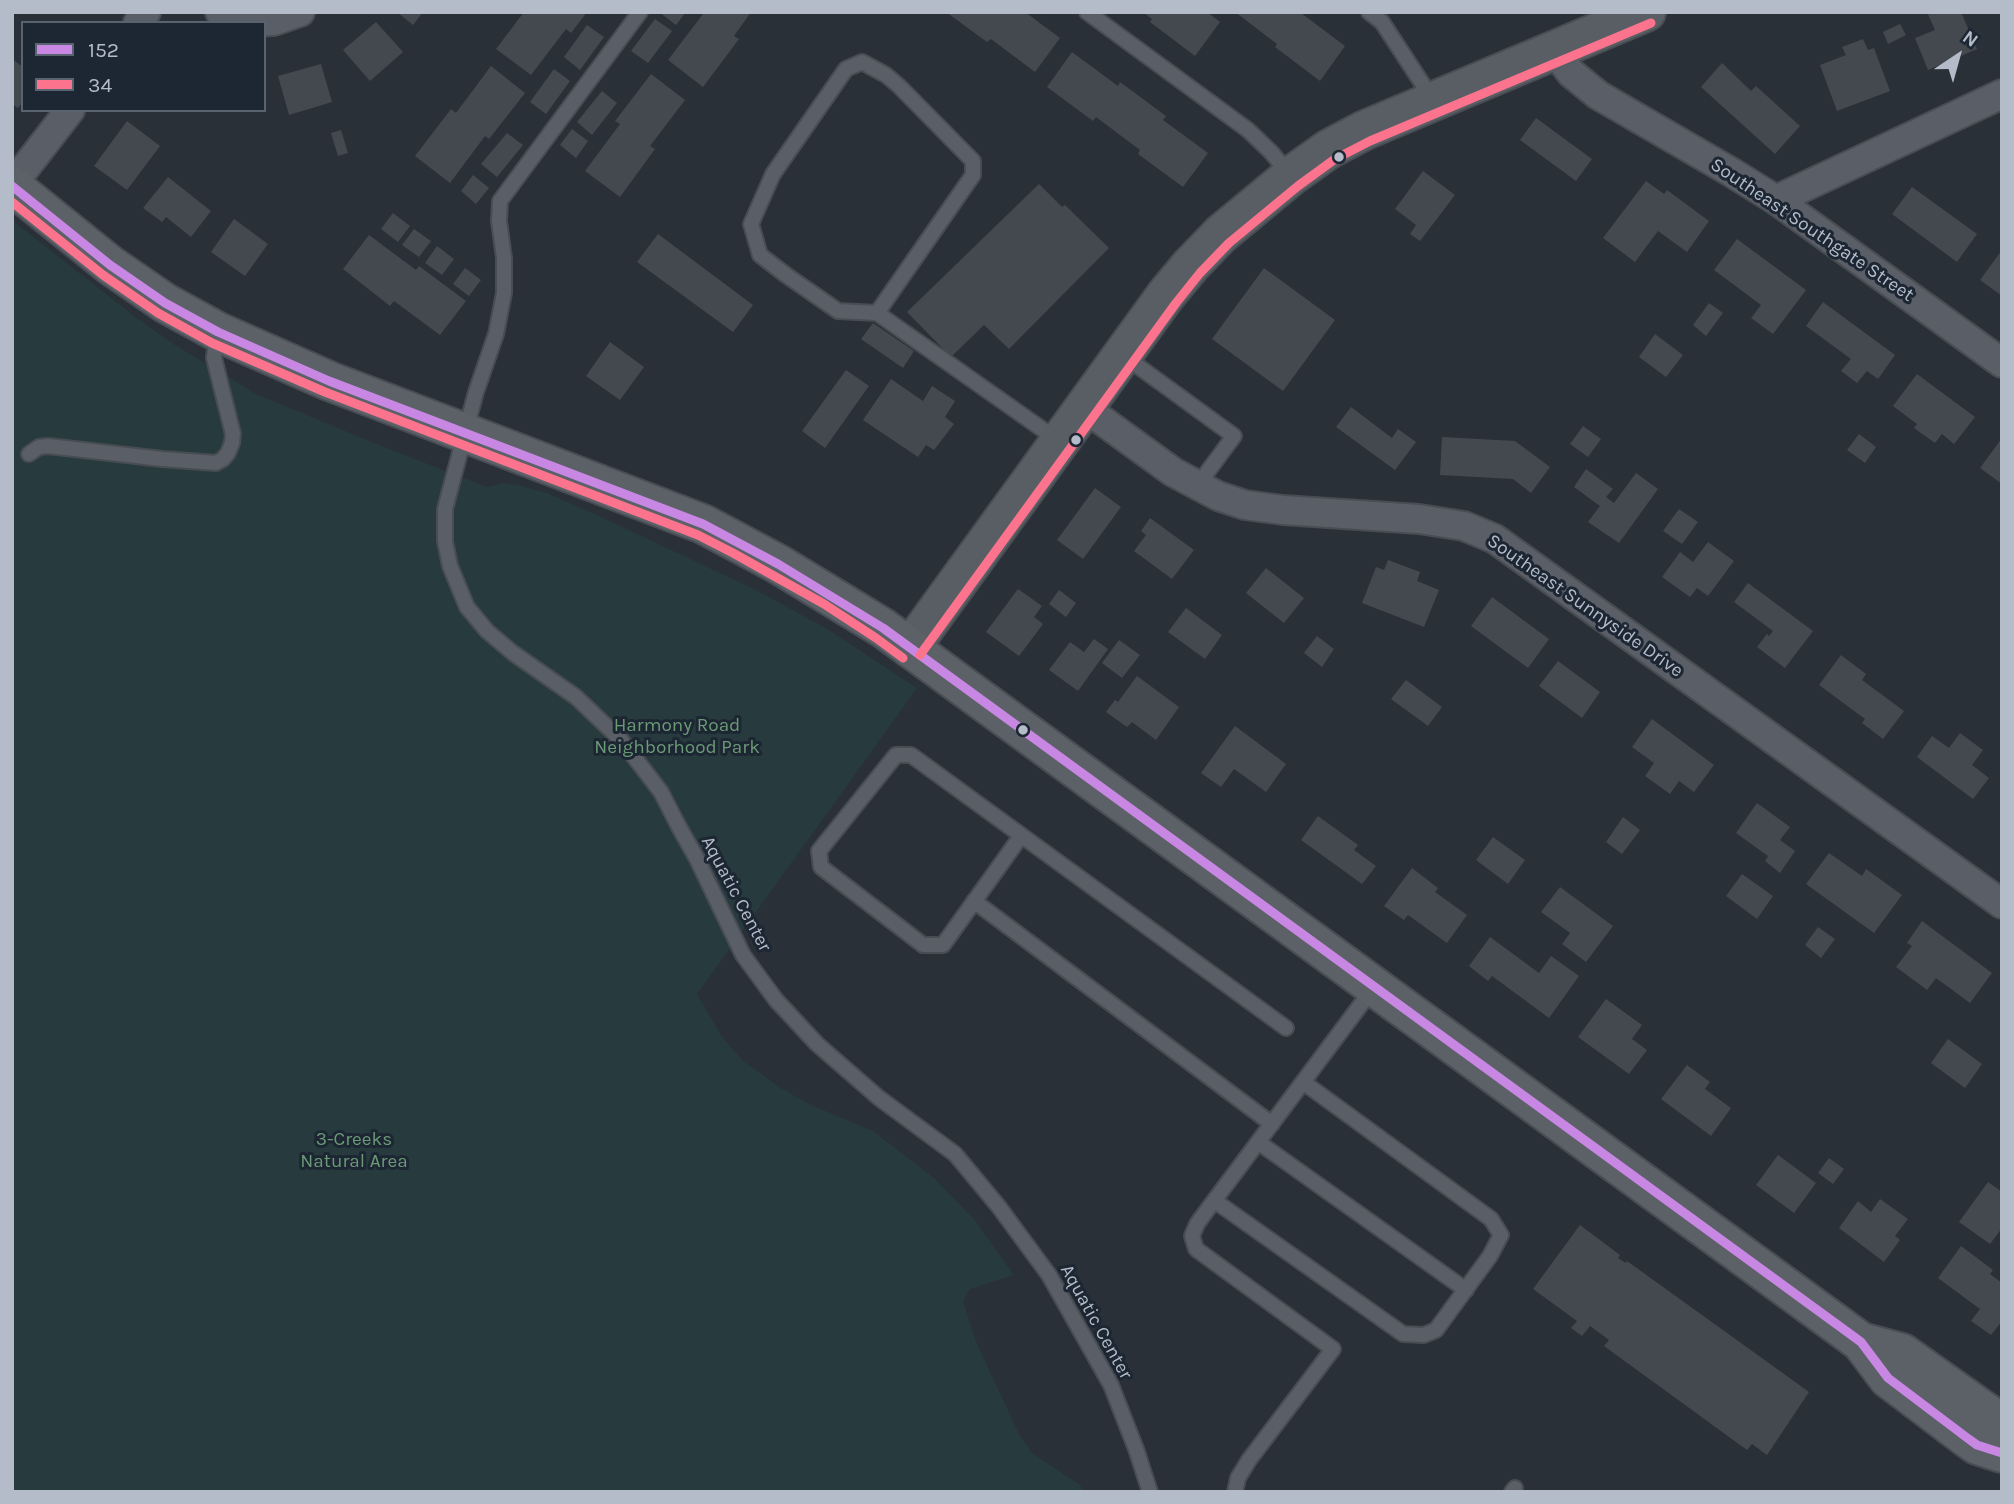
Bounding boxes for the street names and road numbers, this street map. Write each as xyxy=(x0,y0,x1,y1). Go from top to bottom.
street label: Southeast Southgate Street xyxy=(1706,153,1918,307)
street label: Southeast Sunnyside Drive xyxy=(1483,530,1687,682)
street label: Aquatic Center xyxy=(696,832,776,956)
street label: Aquatic Center xyxy=(1055,1261,1137,1383)

